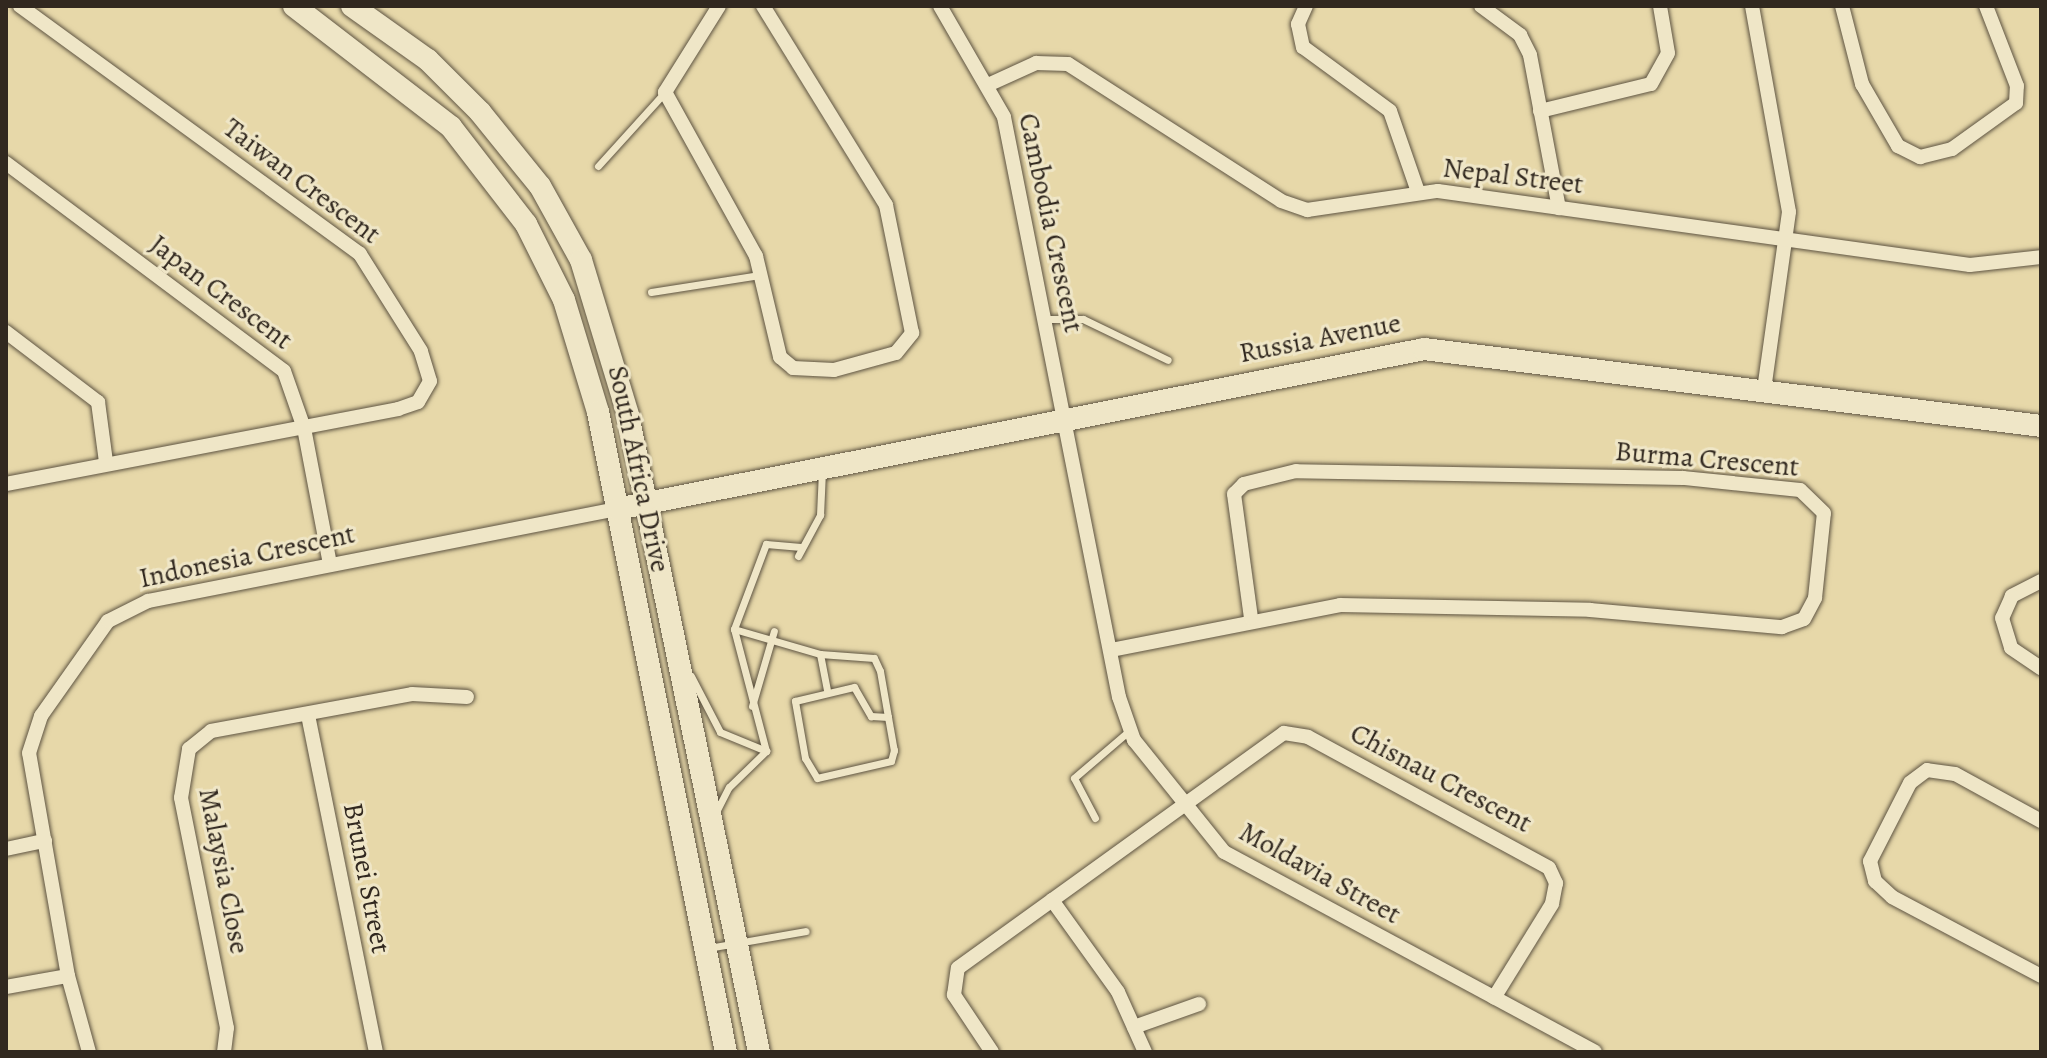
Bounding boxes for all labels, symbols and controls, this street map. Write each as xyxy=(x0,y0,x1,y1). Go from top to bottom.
street label: Cambodia Crescent xyxy=(1011,110,1091,336)
street label: Taiwan Crescent xyxy=(217,111,387,251)
street label: Nepal Street xyxy=(1441,151,1585,201)
street label: Japan Crescent xyxy=(143,227,299,357)
street label: Russia Avenue xyxy=(1236,306,1404,370)
street label: South Africa Drive xyxy=(601,363,677,575)
street label: Burma Crescent xyxy=(1614,434,1800,484)
street label: Indonesia Crescent xyxy=(136,517,358,595)
street label: Chisnau Crescent xyxy=(1345,716,1537,840)
street label: Malaysia Close xyxy=(191,785,257,957)
street label: Brunei Street xyxy=(336,800,398,956)
street label: Moldavia Street xyxy=(1233,815,1407,931)

